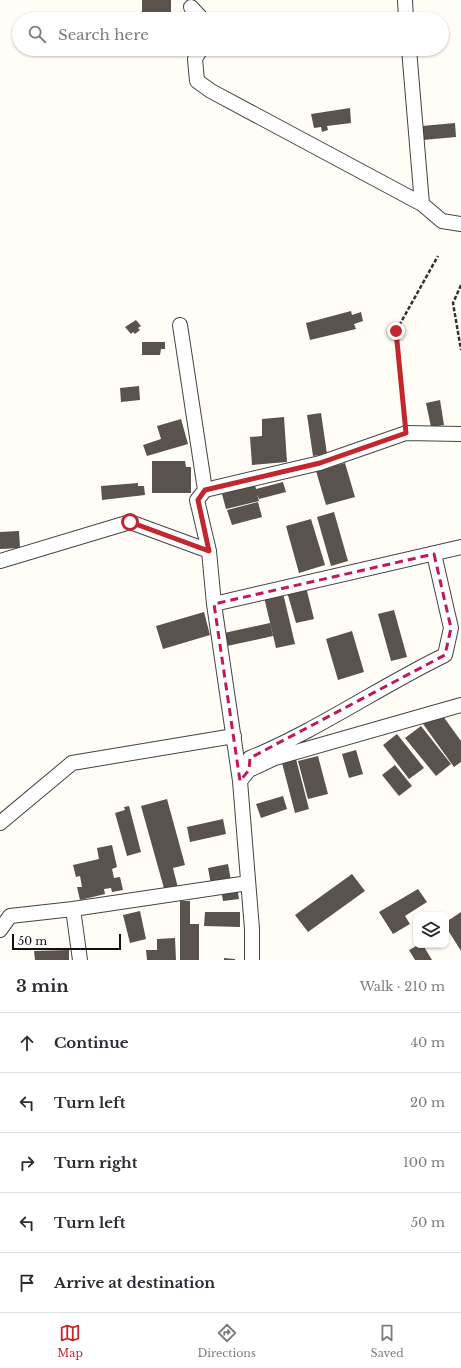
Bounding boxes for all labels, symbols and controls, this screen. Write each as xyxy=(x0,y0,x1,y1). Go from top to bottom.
search box xyxy=(12,12,449,56)
icon: search xyxy=(26,23,48,45)
text: Search here xyxy=(58,25,149,44)
route end xyxy=(387,322,405,340)
route start xyxy=(121,513,139,531)
map controls xyxy=(413,912,449,948)
button: layers xyxy=(413,912,449,948)
scale bar xyxy=(12,932,121,951)
text: 50 m xyxy=(18,934,47,948)
text: 3 min xyxy=(16,976,69,997)
text: Walk · 210 m xyxy=(360,978,445,995)
icon: ahead xyxy=(16,1032,38,1054)
text: Continue xyxy=(54,1033,129,1052)
text: 40 m xyxy=(410,1034,445,1051)
icon: left xyxy=(16,1092,38,1114)
text: Turn left xyxy=(54,1093,125,1112)
text: 20 m xyxy=(410,1094,445,1111)
icon: right xyxy=(16,1152,38,1174)
text: Turn right xyxy=(54,1153,137,1172)
text: 100 m xyxy=(403,1154,445,1171)
icon: left xyxy=(16,1212,38,1234)
text: Turn left xyxy=(54,1213,125,1232)
text: 50 m xyxy=(411,1214,445,1231)
icon: arrive xyxy=(16,1272,38,1294)
text: Arrive at destination xyxy=(54,1273,215,1292)
tab: Map xyxy=(57,1322,83,1360)
tab: Directions xyxy=(197,1322,256,1360)
tab: Saved xyxy=(371,1322,404,1360)

